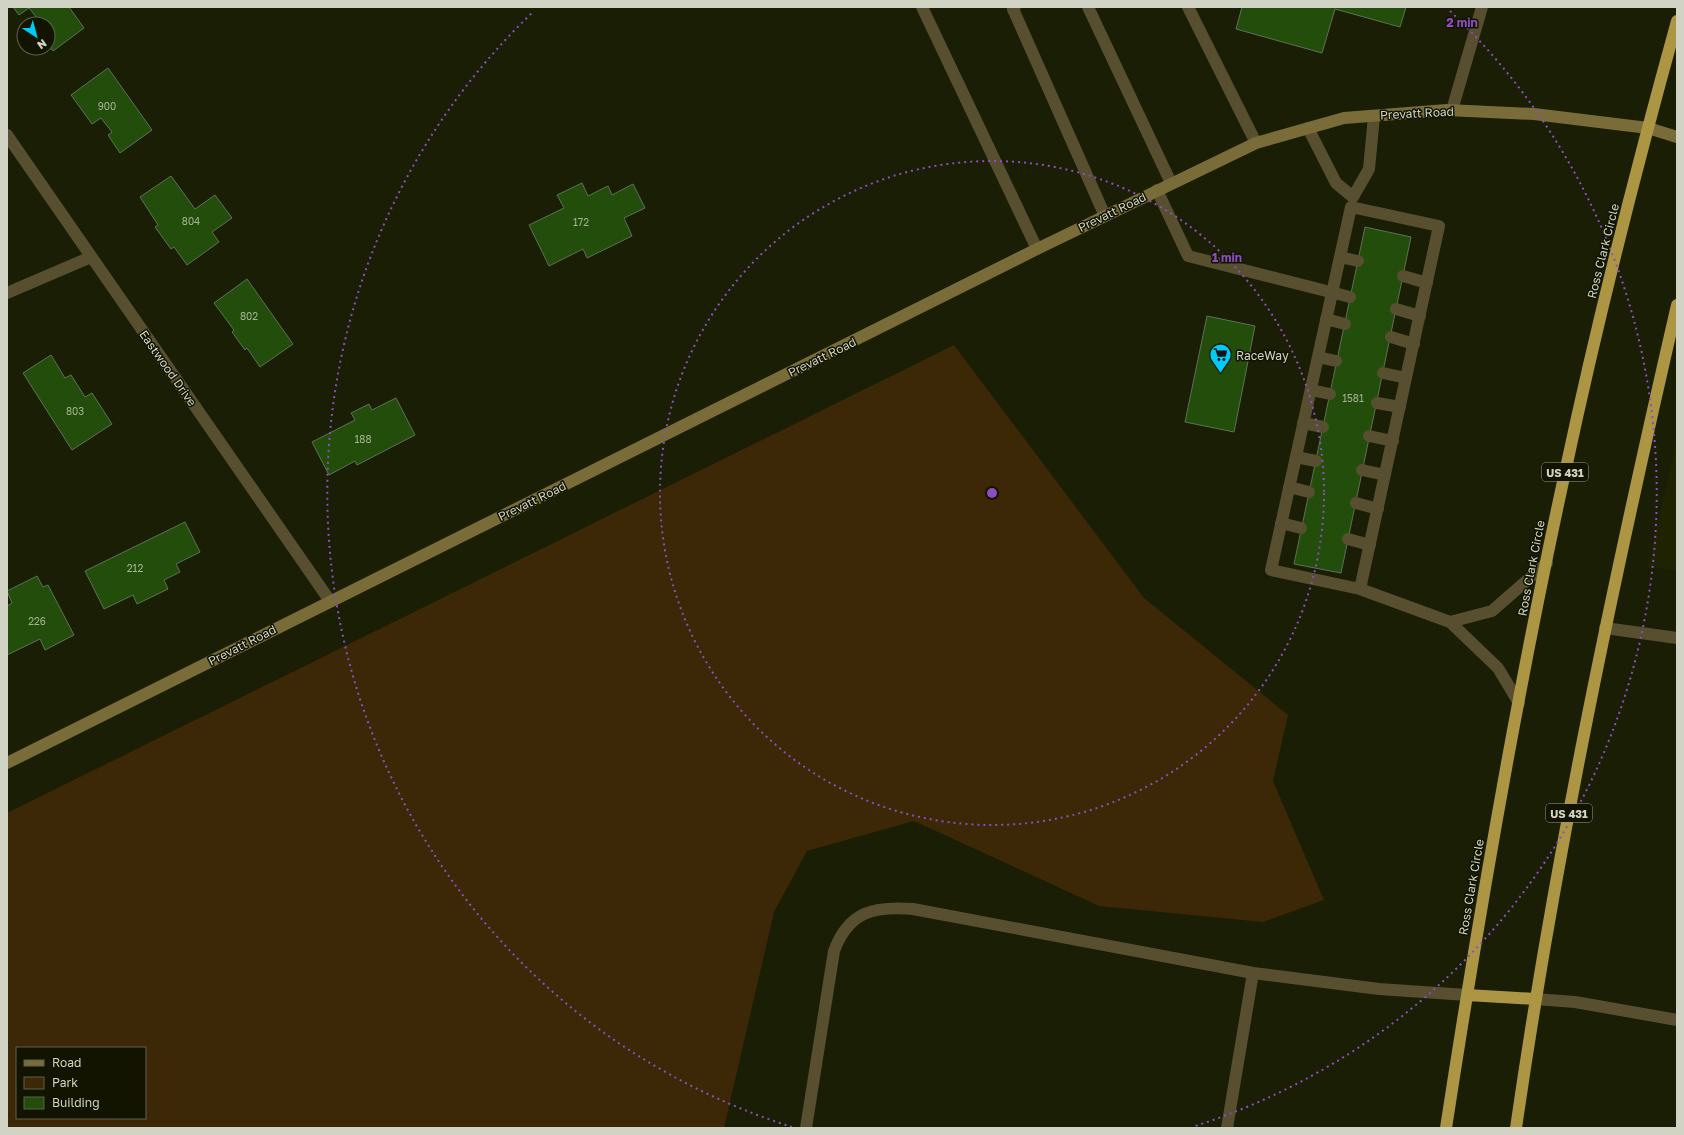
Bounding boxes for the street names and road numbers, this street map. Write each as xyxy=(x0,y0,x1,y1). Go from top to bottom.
street label: Prevatt Road xyxy=(1380,104,1454,122)
street label: Prevatt Road xyxy=(1075,189,1149,235)
street label: Ross Clark Circle xyxy=(1584,202,1622,300)
street label: Eastwood Drive xyxy=(136,327,200,409)
street label: Prevatt Road xyxy=(785,334,859,380)
road number: US 431 xyxy=(1542,463,1588,481)
street label: Prevatt Road xyxy=(495,478,569,524)
street label: Ross Clark Circle xyxy=(1514,519,1548,617)
street label: Prevatt Road xyxy=(206,622,278,668)
road number: US 431 xyxy=(1546,804,1592,822)
street label: Ross Clark Circle xyxy=(1455,838,1487,936)

